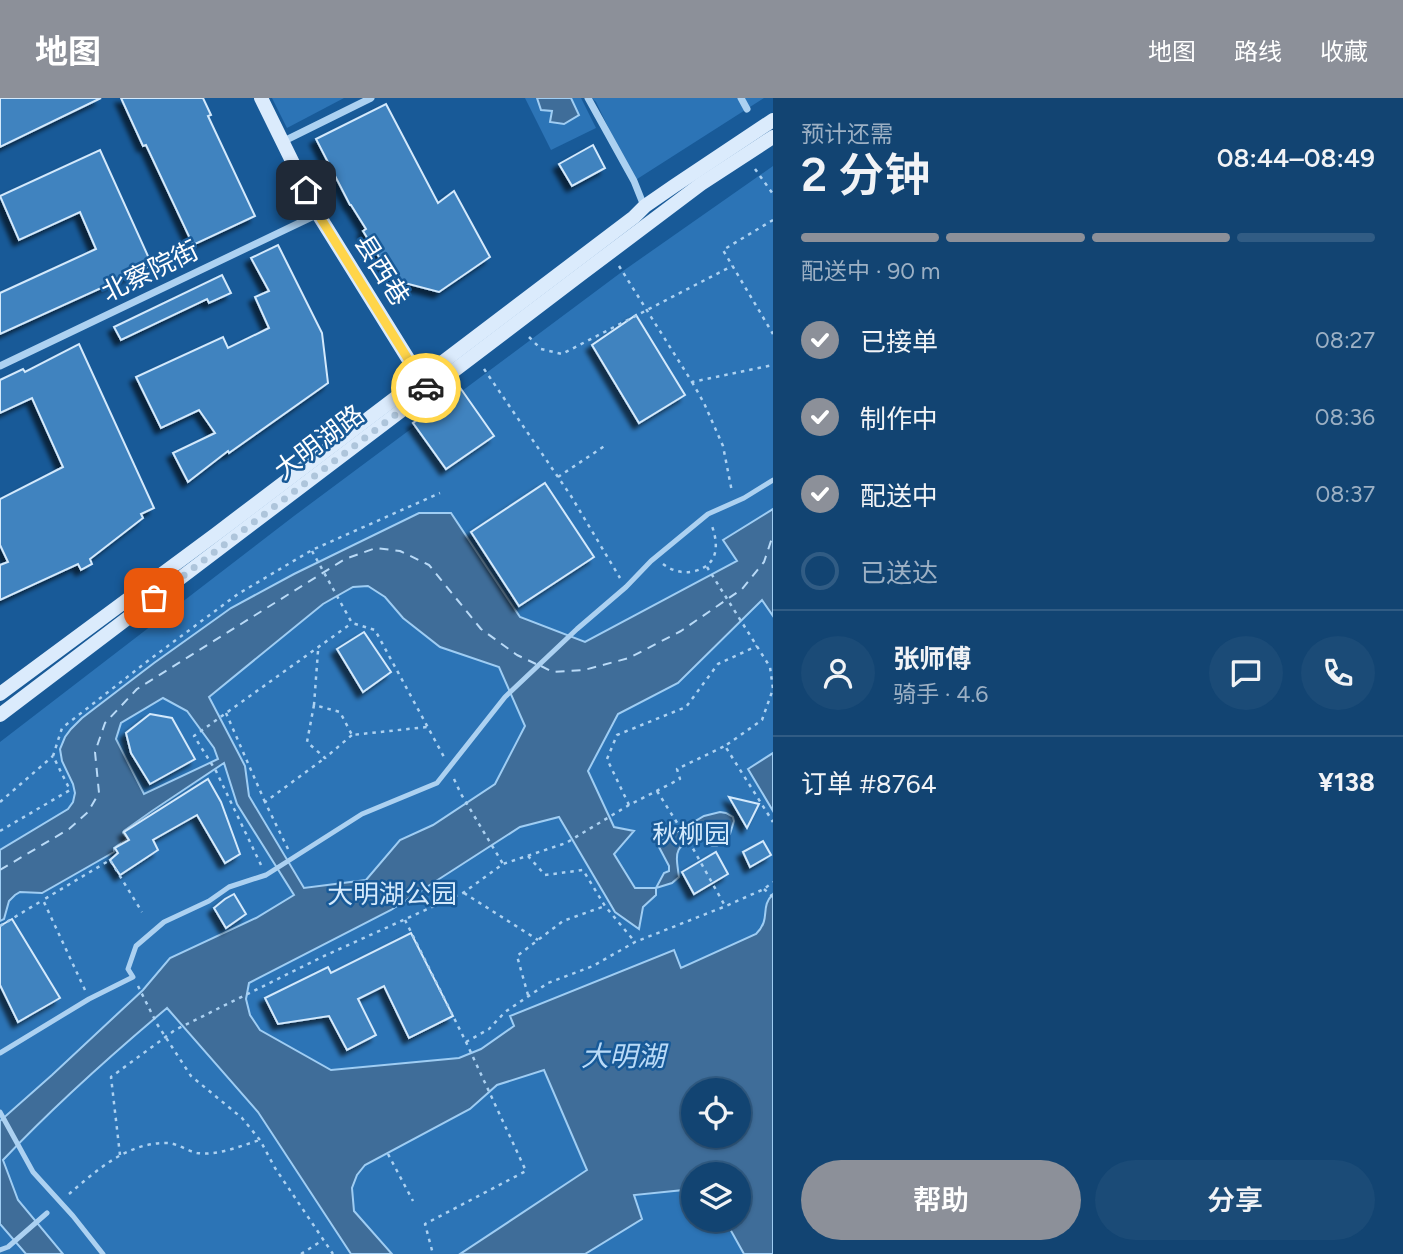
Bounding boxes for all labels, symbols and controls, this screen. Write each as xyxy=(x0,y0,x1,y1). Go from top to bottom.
text: 地图 xyxy=(35,32,101,71)
text: 地图 xyxy=(1148,37,1196,66)
text: 路线 xyxy=(1234,37,1282,66)
text: 收藏 xyxy=(1320,37,1368,66)
text: 预计还需 xyxy=(801,120,893,148)
text: 08:44–08:49 xyxy=(1217,142,1375,174)
text: 2 分钟 xyxy=(801,147,930,203)
pin xyxy=(276,160,336,220)
icon: home xyxy=(287,171,325,209)
street label: 县西巷 xyxy=(348,228,416,312)
street label: 北察院街 xyxy=(96,234,204,308)
text: 配送中 · 90 m xyxy=(801,257,940,285)
icon: check xyxy=(801,321,839,359)
text: 已接单 xyxy=(860,326,938,358)
text: 08:27 xyxy=(1315,326,1375,354)
courier xyxy=(391,353,461,423)
icon: car xyxy=(407,369,445,407)
street label: 大明湖路 xyxy=(268,398,370,486)
icon: check xyxy=(801,398,839,436)
text: 制作中 xyxy=(860,403,938,435)
text: 08:36 xyxy=(1315,403,1375,431)
icon: check xyxy=(801,475,839,513)
text: 配送中 xyxy=(860,480,938,512)
text: 08:37 xyxy=(1315,480,1375,508)
text: 已送达 xyxy=(860,557,938,589)
pin xyxy=(124,568,184,628)
icon: bag xyxy=(135,579,173,617)
button: person xyxy=(801,636,875,710)
button: chat xyxy=(1209,636,1283,710)
button: phone xyxy=(1301,636,1375,710)
text: 张师傅 xyxy=(893,643,971,675)
text: 骑手 · 4.6 xyxy=(893,680,988,708)
text: ¥138 xyxy=(1318,766,1375,798)
text: 订单 #8764 xyxy=(801,768,937,800)
park label: 秋柳园 xyxy=(652,818,730,850)
park label: 大明湖公园 xyxy=(327,878,457,910)
water label: 大明湖 xyxy=(581,1039,669,1073)
map controls xyxy=(681,1078,751,1232)
button: locate xyxy=(681,1078,751,1148)
button: 帮助 xyxy=(801,1160,1081,1240)
button: 分享 xyxy=(1095,1160,1375,1240)
button: layers xyxy=(681,1162,751,1232)

